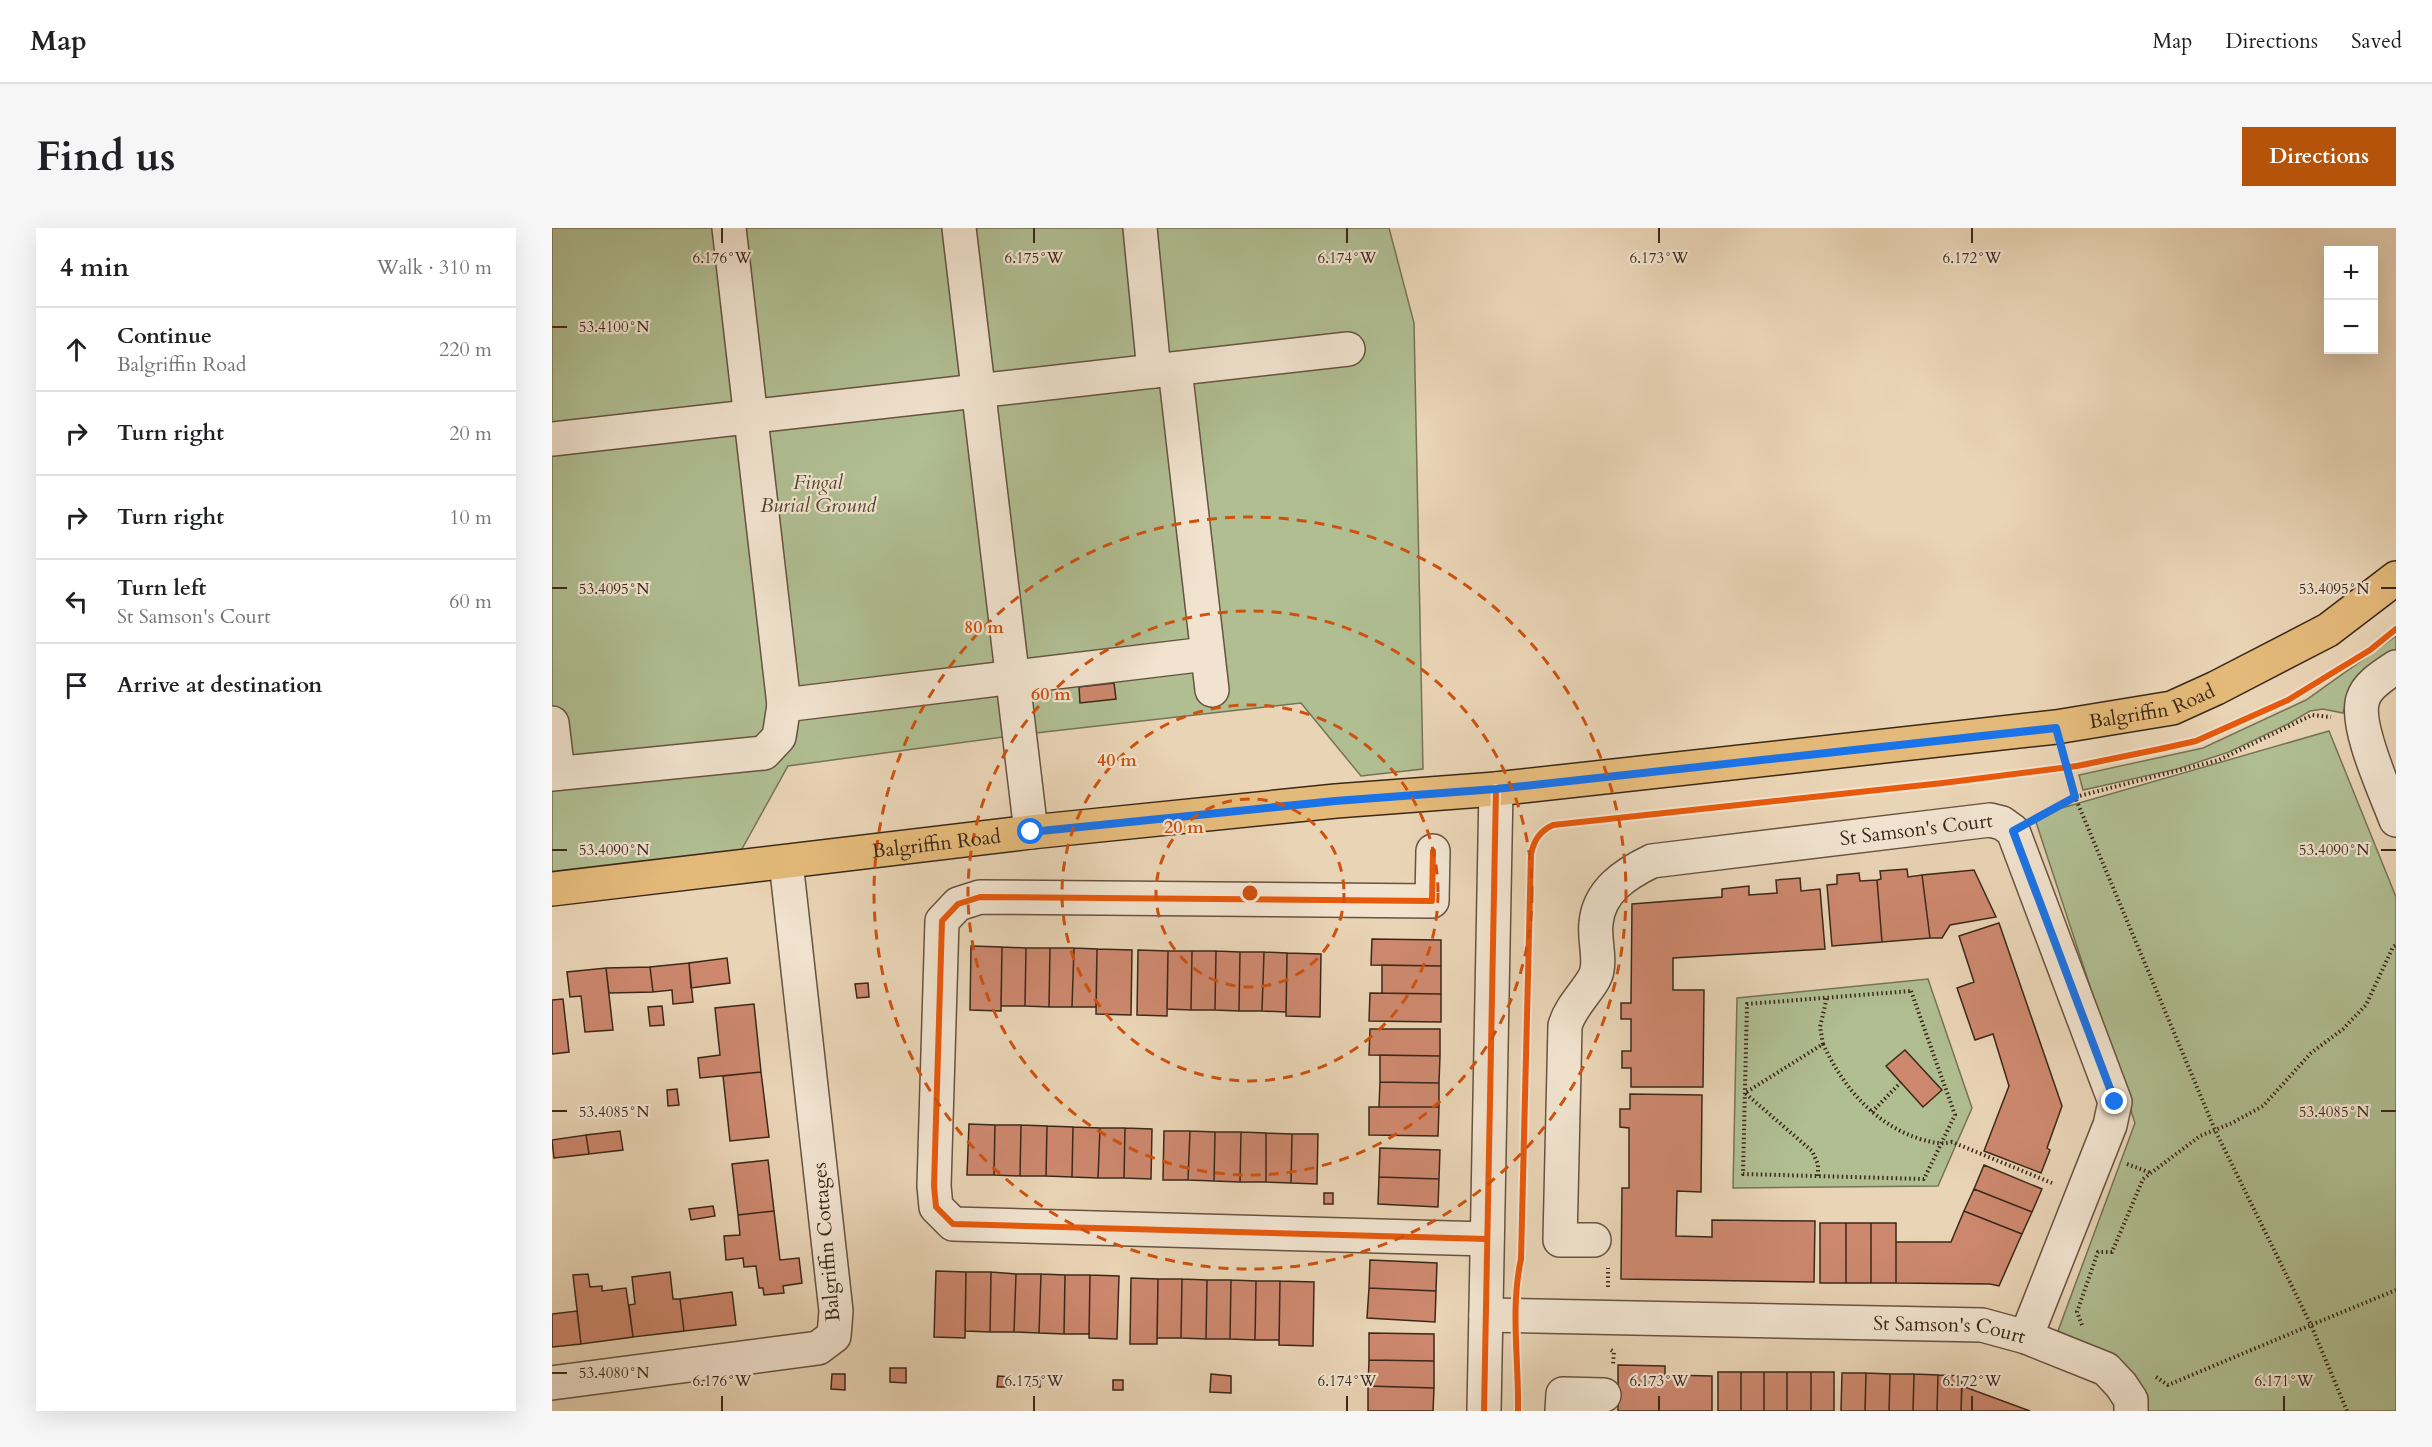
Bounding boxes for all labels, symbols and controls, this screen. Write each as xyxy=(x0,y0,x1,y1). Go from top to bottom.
text: Map xyxy=(30,22,87,60)
text: Map xyxy=(2152,27,2192,56)
text: Directions xyxy=(2225,27,2318,56)
text: Saved xyxy=(2351,27,2402,56)
button: Directions xyxy=(2242,127,2396,186)
text: Find us xyxy=(36,128,176,185)
map controls xyxy=(2324,246,2378,354)
button: + xyxy=(2324,246,2378,300)
text: 6.176°W xyxy=(693,248,752,268)
text: 6.175°W xyxy=(1005,248,1064,268)
text: 6.174°W xyxy=(1318,248,1377,268)
text: 6.173°W xyxy=(1630,248,1689,268)
text: 6.172°W xyxy=(1943,248,2002,268)
text: 4 min xyxy=(60,250,129,285)
text: Walk · 310 m xyxy=(377,254,492,281)
button: − xyxy=(2324,300,2378,354)
text: 53.4100°N xyxy=(579,317,649,337)
text: Continue xyxy=(117,321,212,351)
icon: ahead xyxy=(60,333,93,366)
text: 220 m xyxy=(439,336,492,363)
text: Balgriffin Road xyxy=(117,351,246,378)
icon: right xyxy=(60,417,93,450)
text: Turn right xyxy=(117,418,224,448)
text: 20 m xyxy=(449,420,492,447)
park label: Fingal Burial Ground xyxy=(760,469,877,519)
icon: right xyxy=(60,501,93,534)
text: Turn right xyxy=(117,502,224,532)
text: 10 m xyxy=(449,504,492,531)
text: Turn left xyxy=(117,573,206,603)
text: 53.4095°N xyxy=(579,579,649,599)
text: 53.4095°N xyxy=(2299,579,2369,599)
icon: left xyxy=(60,585,93,618)
text: 60 m xyxy=(449,588,492,615)
text: St Samson's Court xyxy=(117,603,270,630)
text: 80 m xyxy=(964,615,1004,640)
icon: arrive xyxy=(60,669,93,702)
text: Arrive at destination xyxy=(117,670,322,700)
street label: Balgriffin Road xyxy=(2087,677,2219,735)
text: 60 m xyxy=(1031,682,1071,707)
text: 40 m xyxy=(1097,748,1137,773)
street label: St Samson's Court xyxy=(1838,806,1995,852)
text: 20 m xyxy=(1164,815,1204,840)
route start xyxy=(1017,818,1043,844)
street label: Balgriffin Road xyxy=(870,822,1003,864)
text: 53.4090°N xyxy=(579,840,649,860)
text: 53.4090°N xyxy=(2299,840,2369,860)
centre of rings xyxy=(1240,883,1260,903)
route end xyxy=(2101,1088,2127,1114)
text: 53.4085°N xyxy=(579,1102,649,1122)
text: 53.4085°N xyxy=(2299,1102,2369,1122)
street label: Balgriffin Cottages xyxy=(806,1161,846,1323)
street label: St Samson's Court xyxy=(1873,1309,2029,1350)
text: 53.4080°N xyxy=(579,1363,649,1383)
text: 6.176°W xyxy=(693,1371,752,1391)
text: 6.175°W xyxy=(1005,1371,1064,1391)
text: 6.174°W xyxy=(1318,1371,1377,1391)
text: 6.173°W xyxy=(1630,1371,1689,1391)
text: 6.172°W xyxy=(1943,1371,2002,1391)
text: 6.171°W xyxy=(2255,1371,2314,1391)

